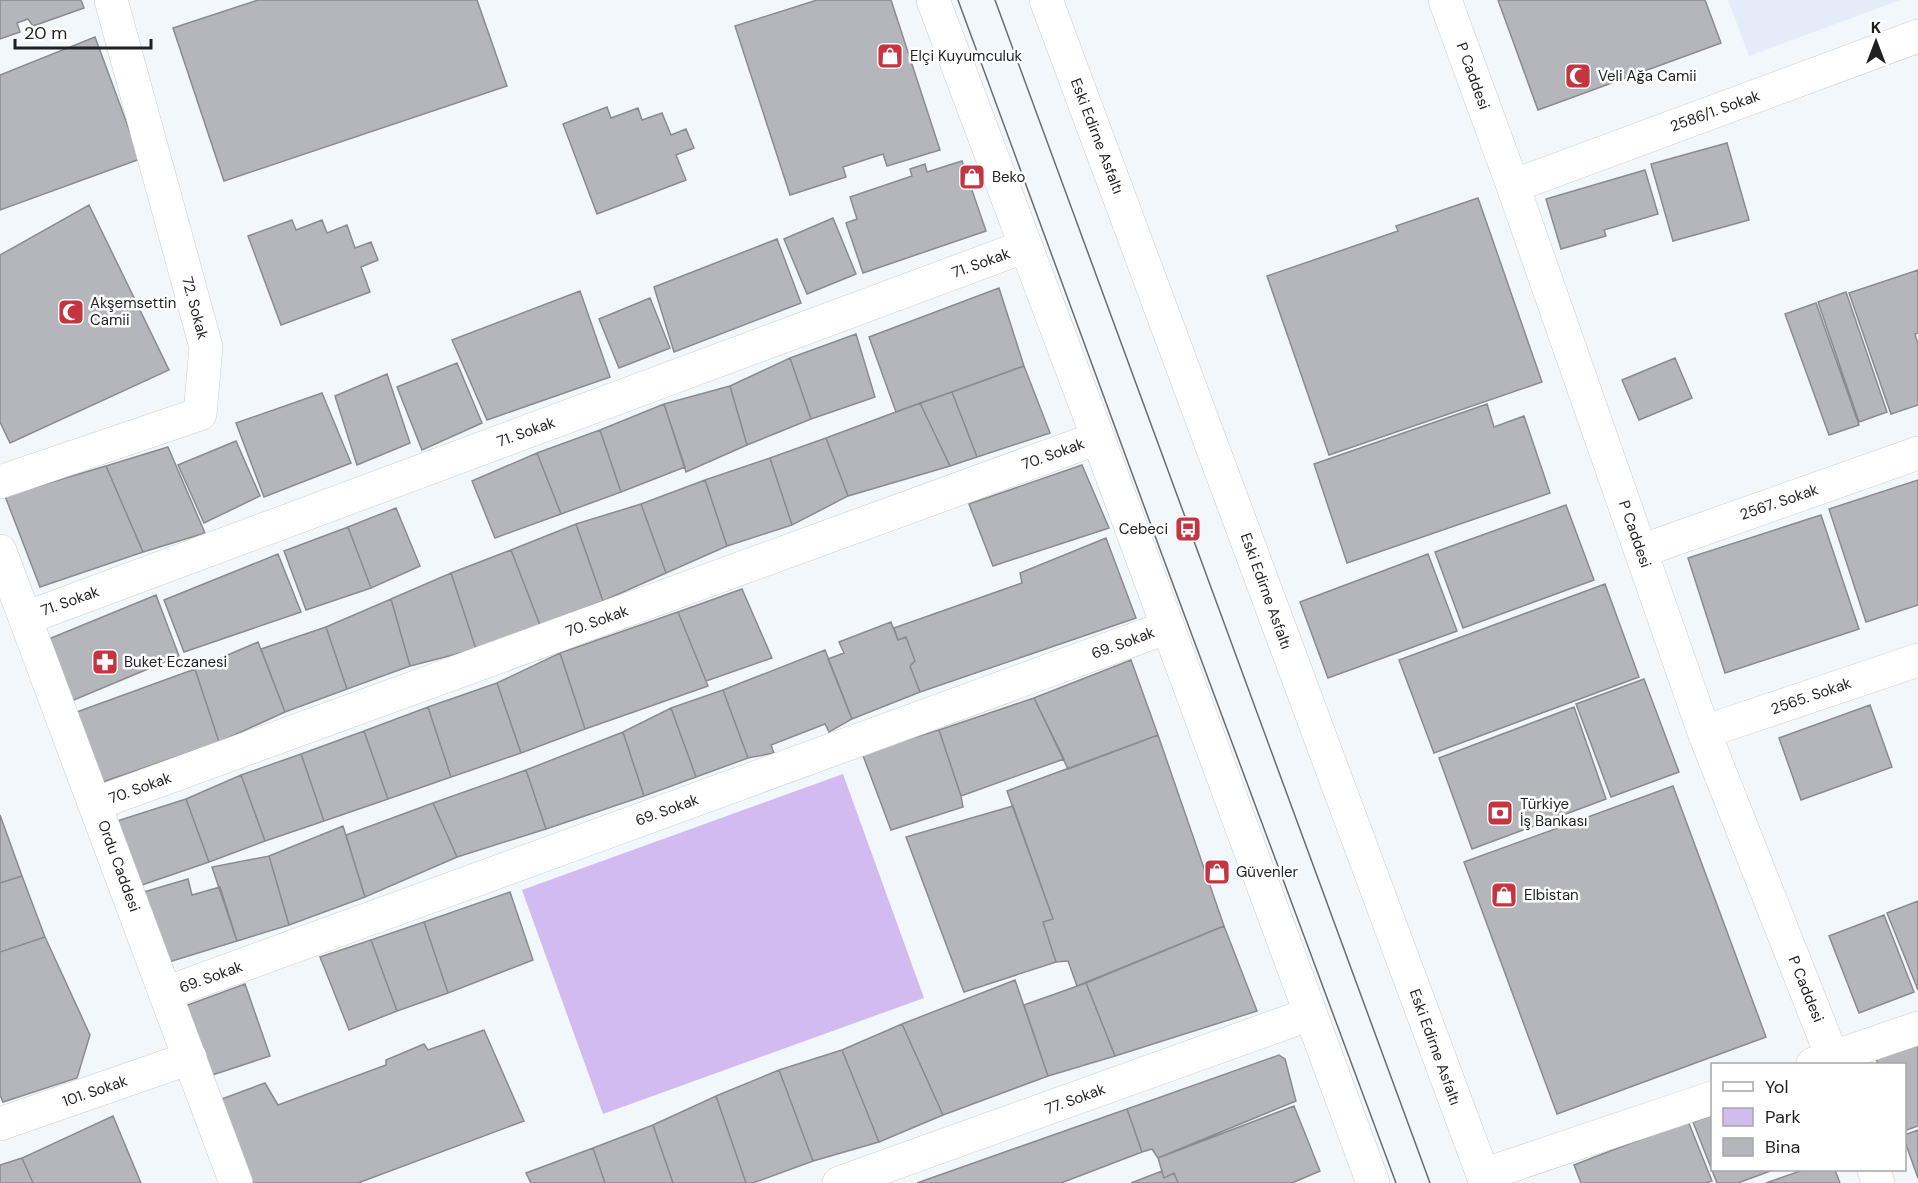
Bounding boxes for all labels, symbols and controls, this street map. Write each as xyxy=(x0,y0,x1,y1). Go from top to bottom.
scale bar xyxy=(15,12,152,50)
north arrow xyxy=(1846,12,1906,72)
text: K xyxy=(1871,17,1882,38)
text: 20 m xyxy=(24,21,67,45)
street label: P Caddesi xyxy=(1452,40,1494,112)
shop icon: Elçi Kuyumculuk xyxy=(875,41,905,71)
place label: Elçi Kuyumculuk xyxy=(910,46,1023,66)
mosque icon: Veli Ağa Camii xyxy=(1563,61,1593,91)
place label: Veli Ağa Camii xyxy=(1598,66,1696,86)
street label: Eski Edirne Asfaltı xyxy=(1066,75,1128,197)
street label: 2586/1. Sokak xyxy=(1667,85,1763,136)
shop icon: Beko xyxy=(957,162,987,192)
place label: Beko xyxy=(992,167,1026,187)
street label: 71. Sokak xyxy=(949,243,1013,283)
street label: 72. Sokak xyxy=(177,274,213,342)
place label: Akşemsettin Camii xyxy=(90,293,176,330)
mosque icon: Akşemsettin Camii xyxy=(56,297,86,327)
street label: 71. Sokak xyxy=(494,412,558,452)
street label: 70. Sokak xyxy=(1019,433,1087,475)
street label: 2567. Sokak xyxy=(1737,479,1821,525)
street label: P Caddesi xyxy=(1614,498,1656,570)
bus stop icon: Cebeci xyxy=(1173,514,1203,544)
place label: Cebeci xyxy=(1119,519,1168,539)
street label: Eski Edirne Asfaltı xyxy=(1236,530,1296,652)
street label: 71. Sokak xyxy=(38,581,102,621)
street label: 70. Sokak xyxy=(563,600,631,642)
street label: 69. Sokak xyxy=(1089,622,1158,664)
pharmacy icon: Buket Eczanesi xyxy=(90,647,120,677)
place label: Buket Eczanesi xyxy=(124,652,227,672)
street label: 2565. Sokak xyxy=(1768,673,1854,719)
street label: 70. Sokak xyxy=(106,767,174,809)
street label: 69. Sokak xyxy=(633,789,702,831)
place label: Türkiye İş Bankası xyxy=(1520,794,1587,831)
bank icon: Türkiye İş Bankası xyxy=(1485,798,1515,828)
street label: Ordu Caddesi xyxy=(93,817,145,915)
shop icon: Güvenler xyxy=(1202,857,1232,887)
place label: Güvenler xyxy=(1236,862,1298,882)
shop icon: Elbistan xyxy=(1489,880,1519,910)
place label: Elbistan xyxy=(1524,885,1579,905)
street label: P Caddesi xyxy=(1784,953,1828,1025)
street label: 69. Sokak xyxy=(177,956,246,998)
street label: Eski Edirne Asfaltı xyxy=(1405,986,1465,1108)
legend xyxy=(1711,1063,1906,1171)
street label: 101. Sokak xyxy=(60,1070,131,1111)
text: Yol xyxy=(1765,1075,1789,1099)
street label: 77. Sokak xyxy=(1042,1079,1108,1119)
text: Park xyxy=(1765,1105,1801,1129)
text: Bina xyxy=(1765,1135,1800,1159)

